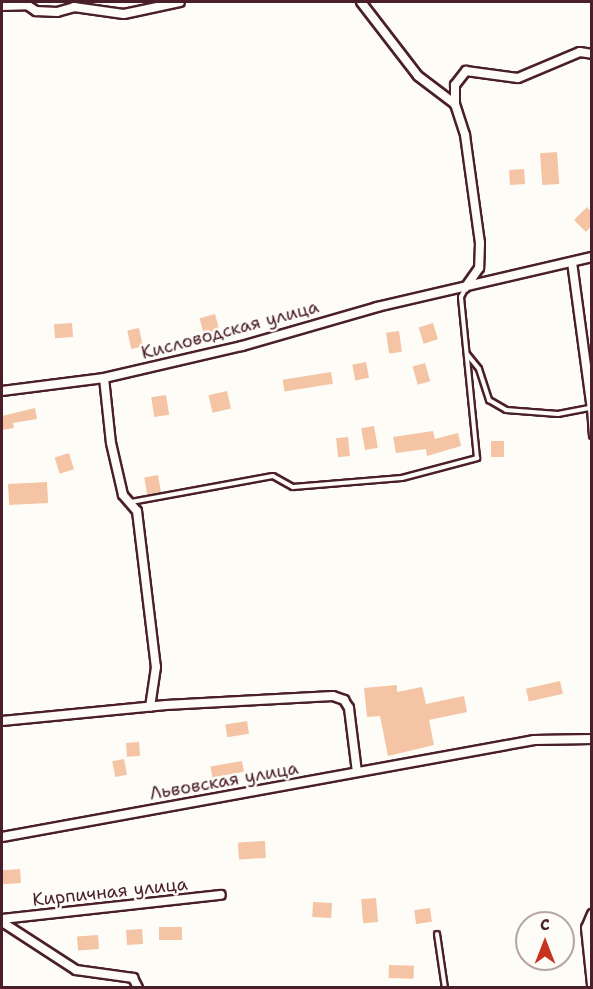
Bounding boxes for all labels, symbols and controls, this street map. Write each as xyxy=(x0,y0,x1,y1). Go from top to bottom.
street label: Кисловодская улица xyxy=(139,296,321,364)
street label: Львовская улица xyxy=(148,757,300,805)
street label: Кирпичная улица xyxy=(31,873,189,911)
north arrow xyxy=(515,911,575,971)
text: С xyxy=(540,914,550,935)

